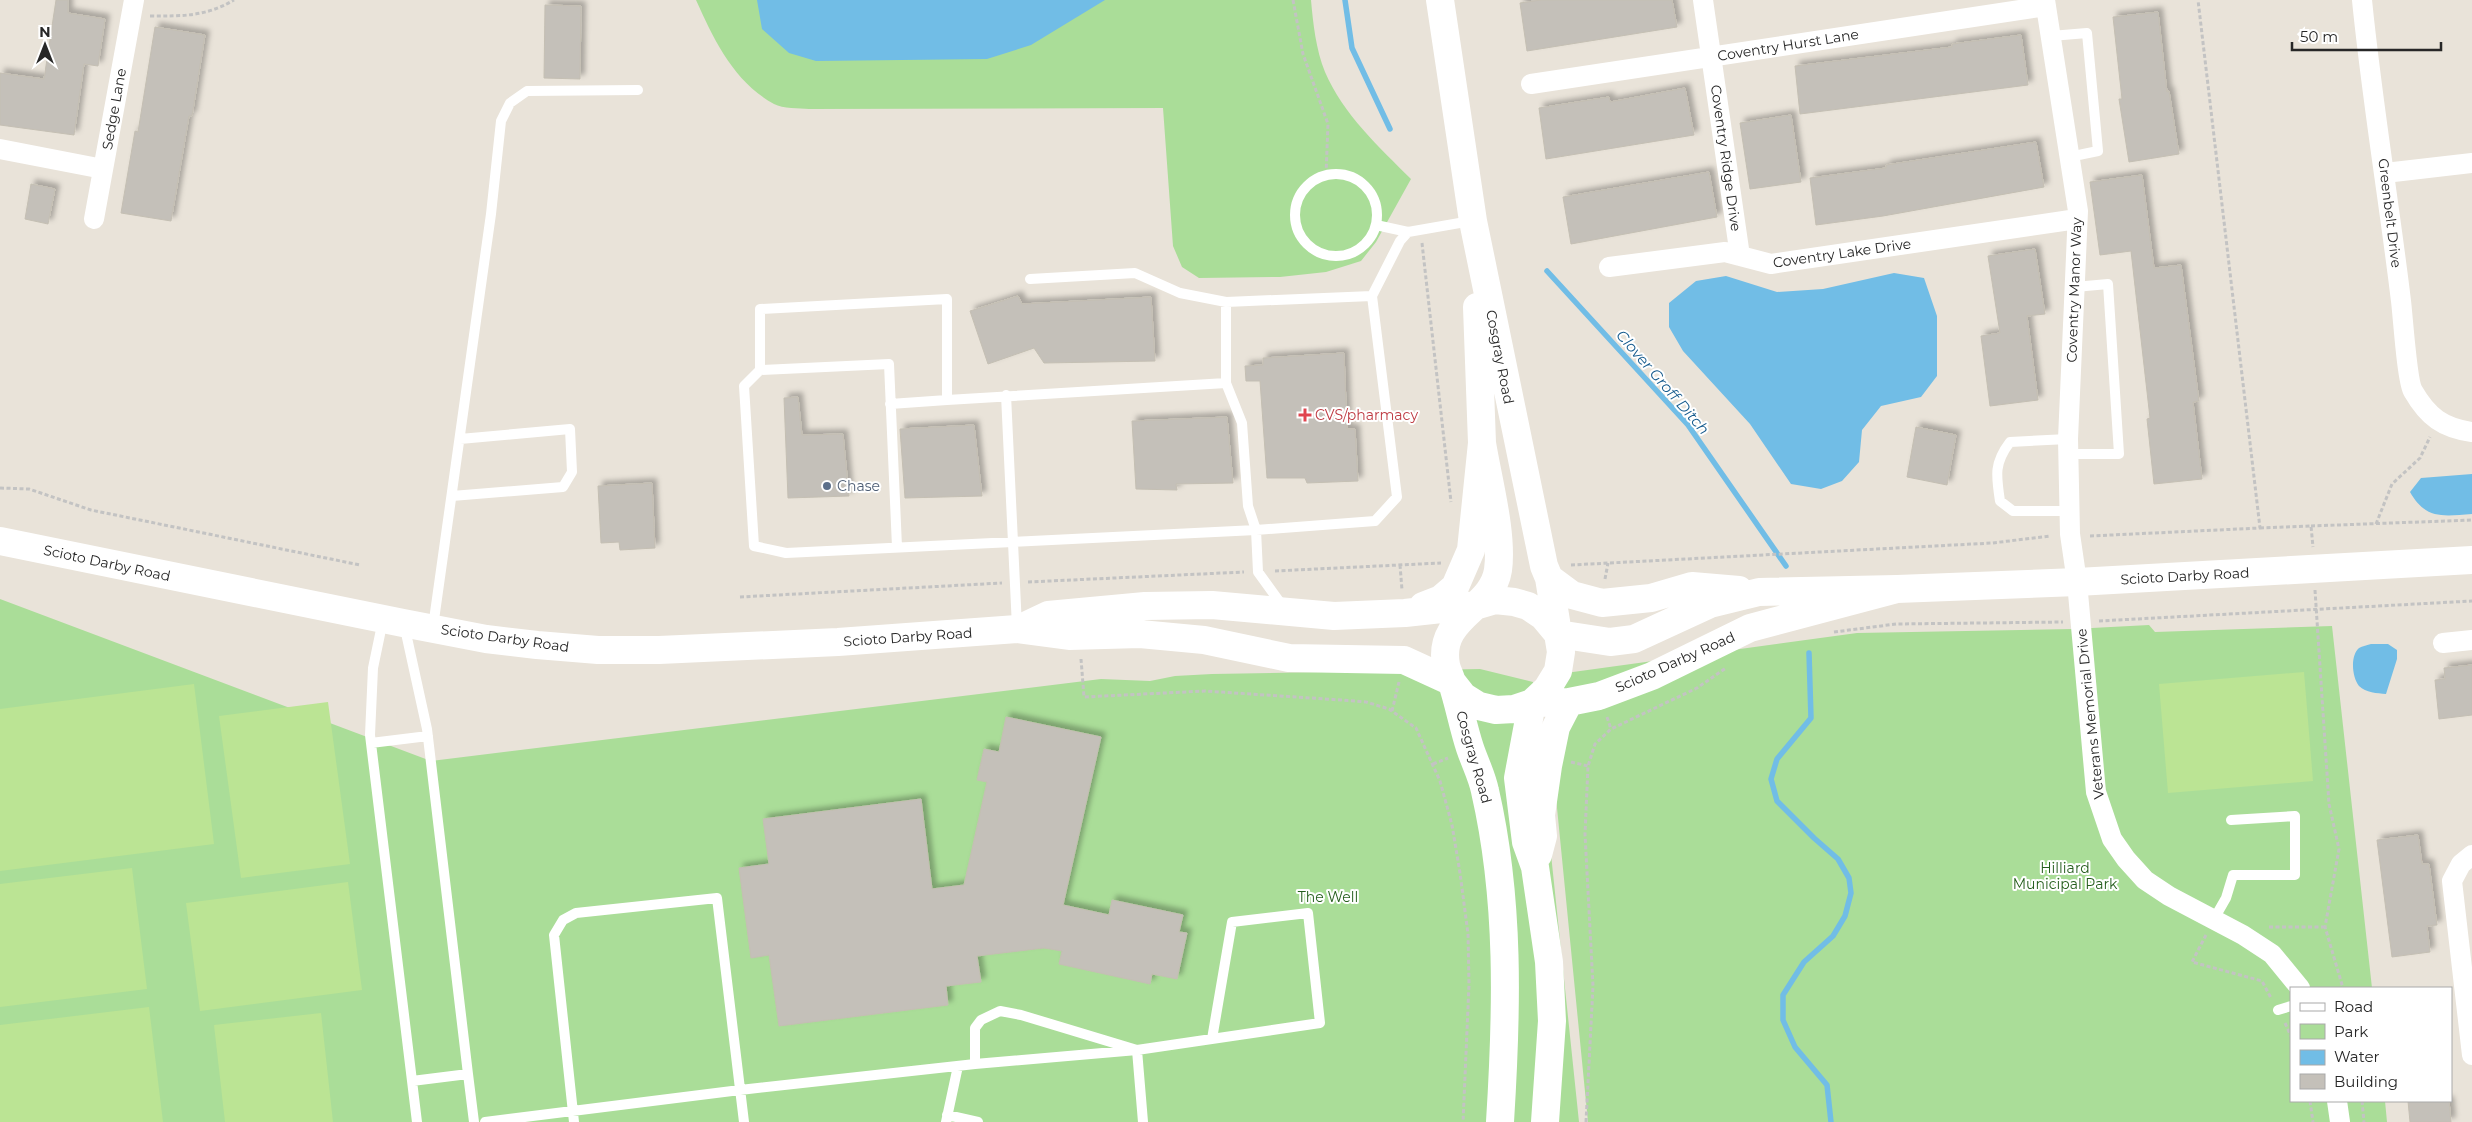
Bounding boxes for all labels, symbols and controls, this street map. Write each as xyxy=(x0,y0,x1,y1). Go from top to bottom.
north arrow xyxy=(20,20,70,70)
scale bar xyxy=(2292,20,2441,52)
text: N xyxy=(39,23,51,41)
street label: Coventry Hurst Lane xyxy=(1716,25,1860,65)
text: 50 m xyxy=(2300,27,2338,46)
street label: Sedge Lane xyxy=(98,67,130,151)
street label: Coventry Ridge Drive xyxy=(1707,84,1745,232)
street label: Greenbelt Drive xyxy=(2374,157,2406,269)
street label: Coventry Manor Way xyxy=(2062,217,2086,363)
street label: Coventry Lake Drive xyxy=(1772,234,1912,272)
street label: Cosgray Road xyxy=(1482,308,1518,406)
water label: Clover Groff Ditch xyxy=(1612,326,1714,438)
place label: CVS/pharmacy xyxy=(1315,406,1418,424)
marker: CVS/pharmacy xyxy=(1299,409,1311,421)
place label: Chase xyxy=(837,477,880,495)
marker: Chase xyxy=(821,480,833,492)
street label: Scioto Darby Road xyxy=(42,541,172,585)
street label: Scioto Darby Road xyxy=(2120,564,2250,588)
street label: Scioto Darby Road xyxy=(440,620,570,656)
street label: Scioto Darby Road xyxy=(843,624,973,650)
street label: Scioto Darby Road xyxy=(1612,627,1738,697)
street label: Veterans Memorial Drive xyxy=(2072,628,2108,800)
street label: Cosgray Road xyxy=(1452,709,1496,805)
park label: Hilliard Municipal Park xyxy=(2013,859,2118,893)
park label: The Well xyxy=(1298,888,1358,906)
legend xyxy=(2290,987,2452,1102)
text: Road xyxy=(2334,997,2373,1016)
text: Park xyxy=(2334,1022,2368,1041)
text: Water xyxy=(2334,1047,2380,1066)
text: Building xyxy=(2334,1072,2398,1091)

